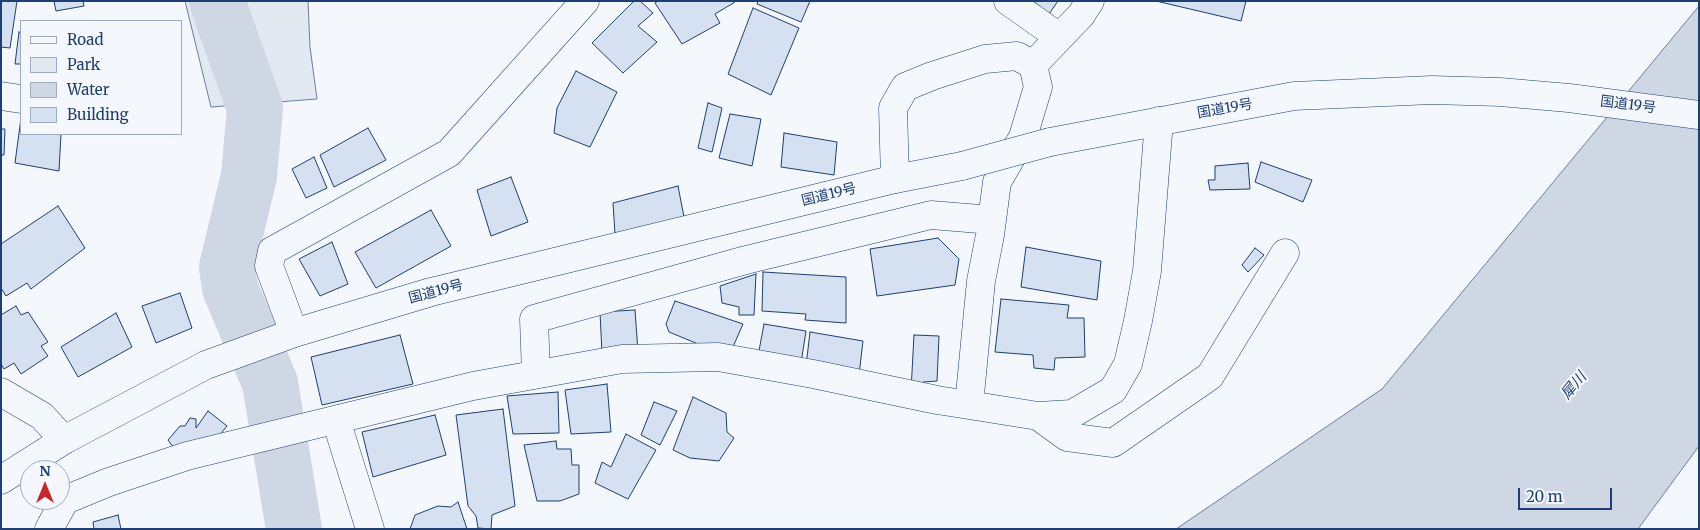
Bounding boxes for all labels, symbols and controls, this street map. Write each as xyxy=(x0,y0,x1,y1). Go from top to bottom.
legend xyxy=(20,20,182,135)
text: Road xyxy=(67,30,103,49)
text: Park xyxy=(67,55,100,74)
text: Water xyxy=(67,80,109,99)
street label: 国道19号 xyxy=(1599,93,1657,117)
street label: 国道19号 xyxy=(1196,96,1254,122)
text: Building xyxy=(67,105,129,124)
street label: 国道19号 xyxy=(800,180,858,210)
street label: 国道19号 xyxy=(407,277,465,307)
water label: 犀川 xyxy=(1557,369,1591,403)
north arrow xyxy=(20,460,70,510)
text: N xyxy=(39,462,51,480)
scale bar xyxy=(1520,478,1614,510)
text: 20 m xyxy=(1526,487,1563,506)

